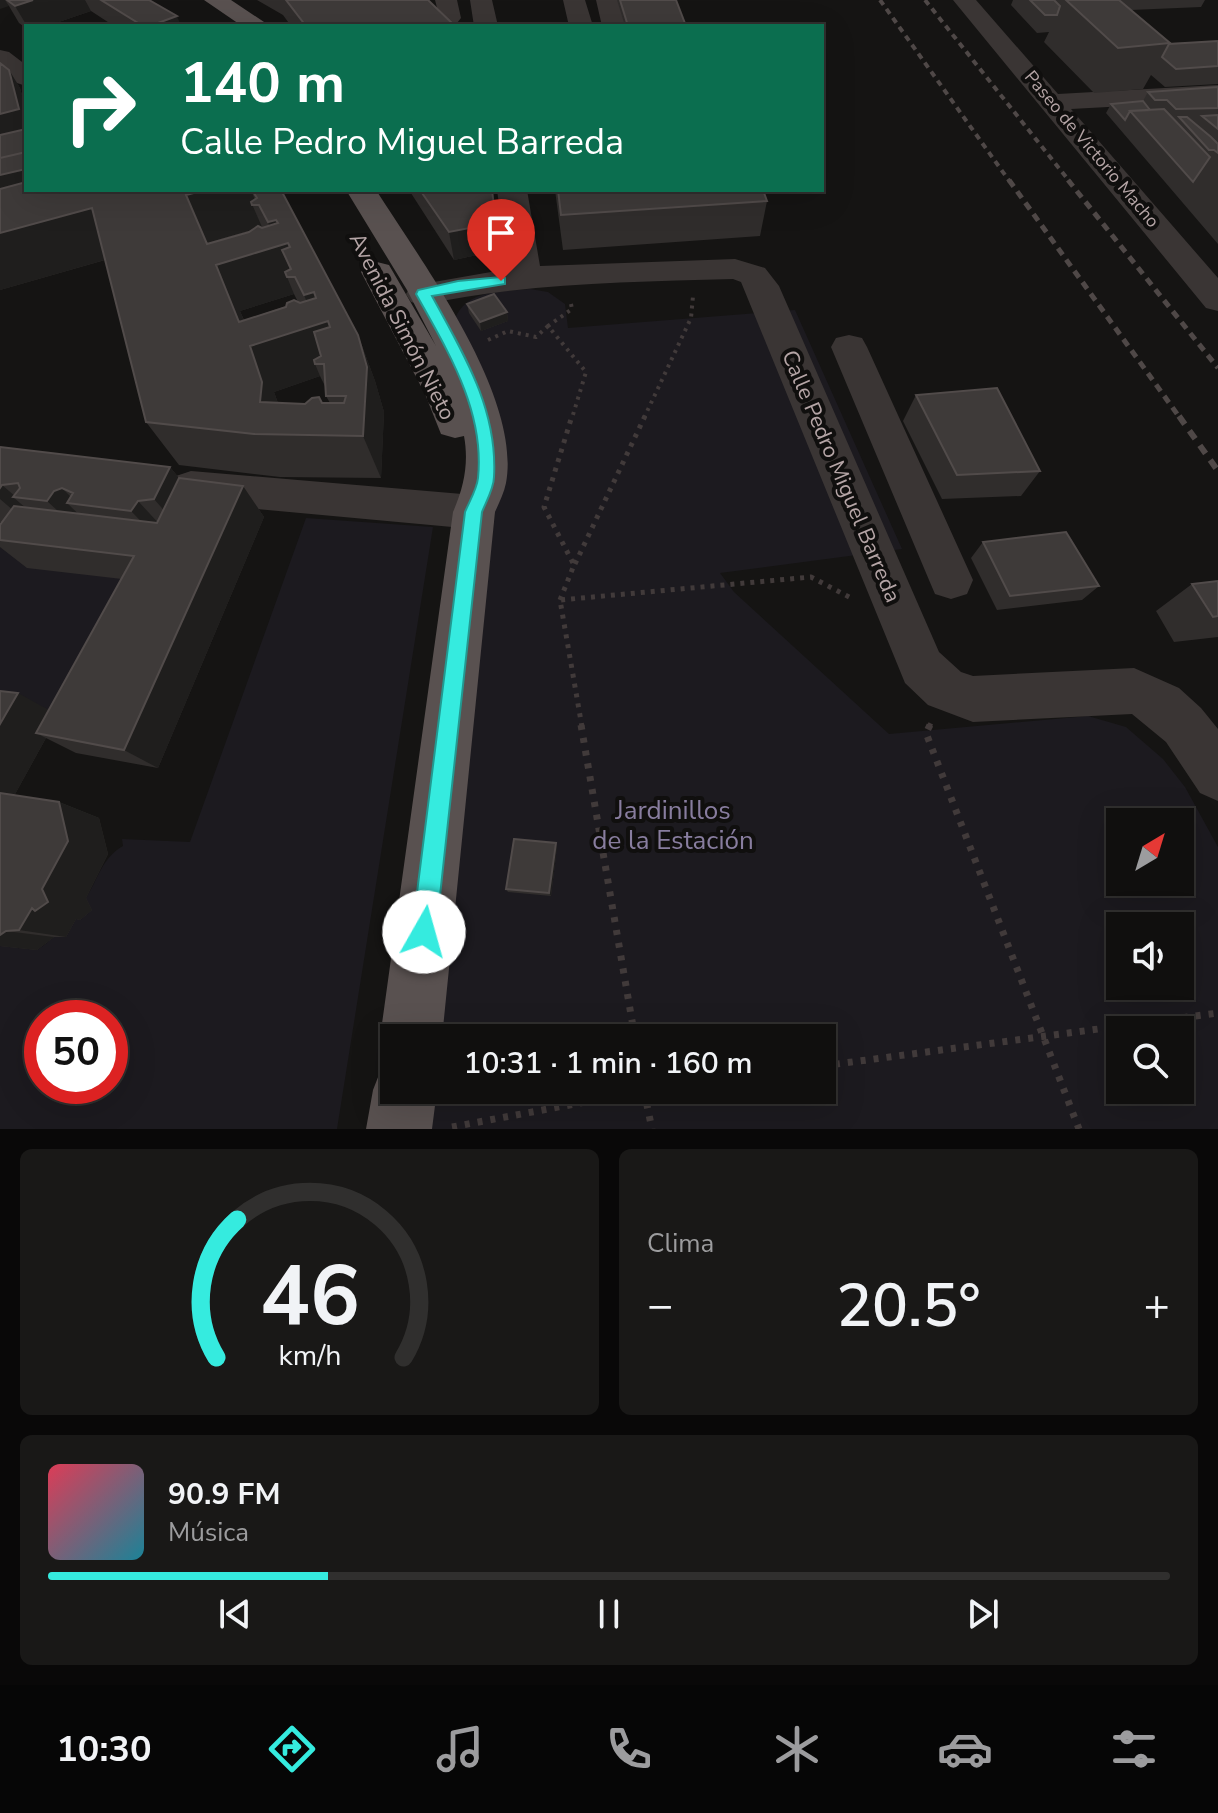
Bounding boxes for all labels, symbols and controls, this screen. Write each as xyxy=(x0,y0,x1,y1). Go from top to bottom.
text: 140 m xyxy=(180,45,345,122)
icon: right xyxy=(48,56,152,160)
street label: Paseo de Victorio Macho xyxy=(1019,65,1165,233)
text: Calle Pedro Miguel Barreda xyxy=(180,118,624,167)
pin xyxy=(467,199,535,281)
icon: arrive xyxy=(479,211,523,255)
street label: Avenida Simón Nieto xyxy=(342,228,462,425)
street label: Calle Pedro Miguel Barreda xyxy=(774,346,908,607)
park label: Jardinillos de la Estación xyxy=(592,793,754,858)
north arrow xyxy=(1106,808,1194,896)
map controls xyxy=(1106,808,1194,1104)
position arrow xyxy=(382,890,466,974)
button: sound xyxy=(1106,912,1194,1000)
speed limit sign: 50 xyxy=(24,1000,128,1104)
button: search xyxy=(1106,1016,1194,1104)
text: 10:31 · 1 min · 160 m xyxy=(463,1043,753,1084)
text: Clima xyxy=(647,1226,714,1261)
text: 46 xyxy=(260,1240,359,1353)
text: 20.5° xyxy=(836,1265,981,1347)
text: − xyxy=(647,1276,673,1336)
text: + xyxy=(1144,1276,1170,1336)
text: km/h xyxy=(278,1336,341,1375)
text: 90.9 FM xyxy=(168,1474,280,1515)
text: Música xyxy=(168,1515,249,1550)
icon: previous xyxy=(213,1592,257,1636)
icon: pause xyxy=(587,1592,631,1636)
icon: next xyxy=(961,1592,1005,1636)
icon: directions xyxy=(264,1721,320,1777)
icon: music xyxy=(432,1721,488,1777)
icon: phone xyxy=(601,1721,657,1777)
icon: climate xyxy=(769,1721,825,1777)
icon: car xyxy=(937,1721,993,1777)
icon: filters xyxy=(1106,1721,1162,1777)
text: 10:30 xyxy=(56,1725,152,1774)

